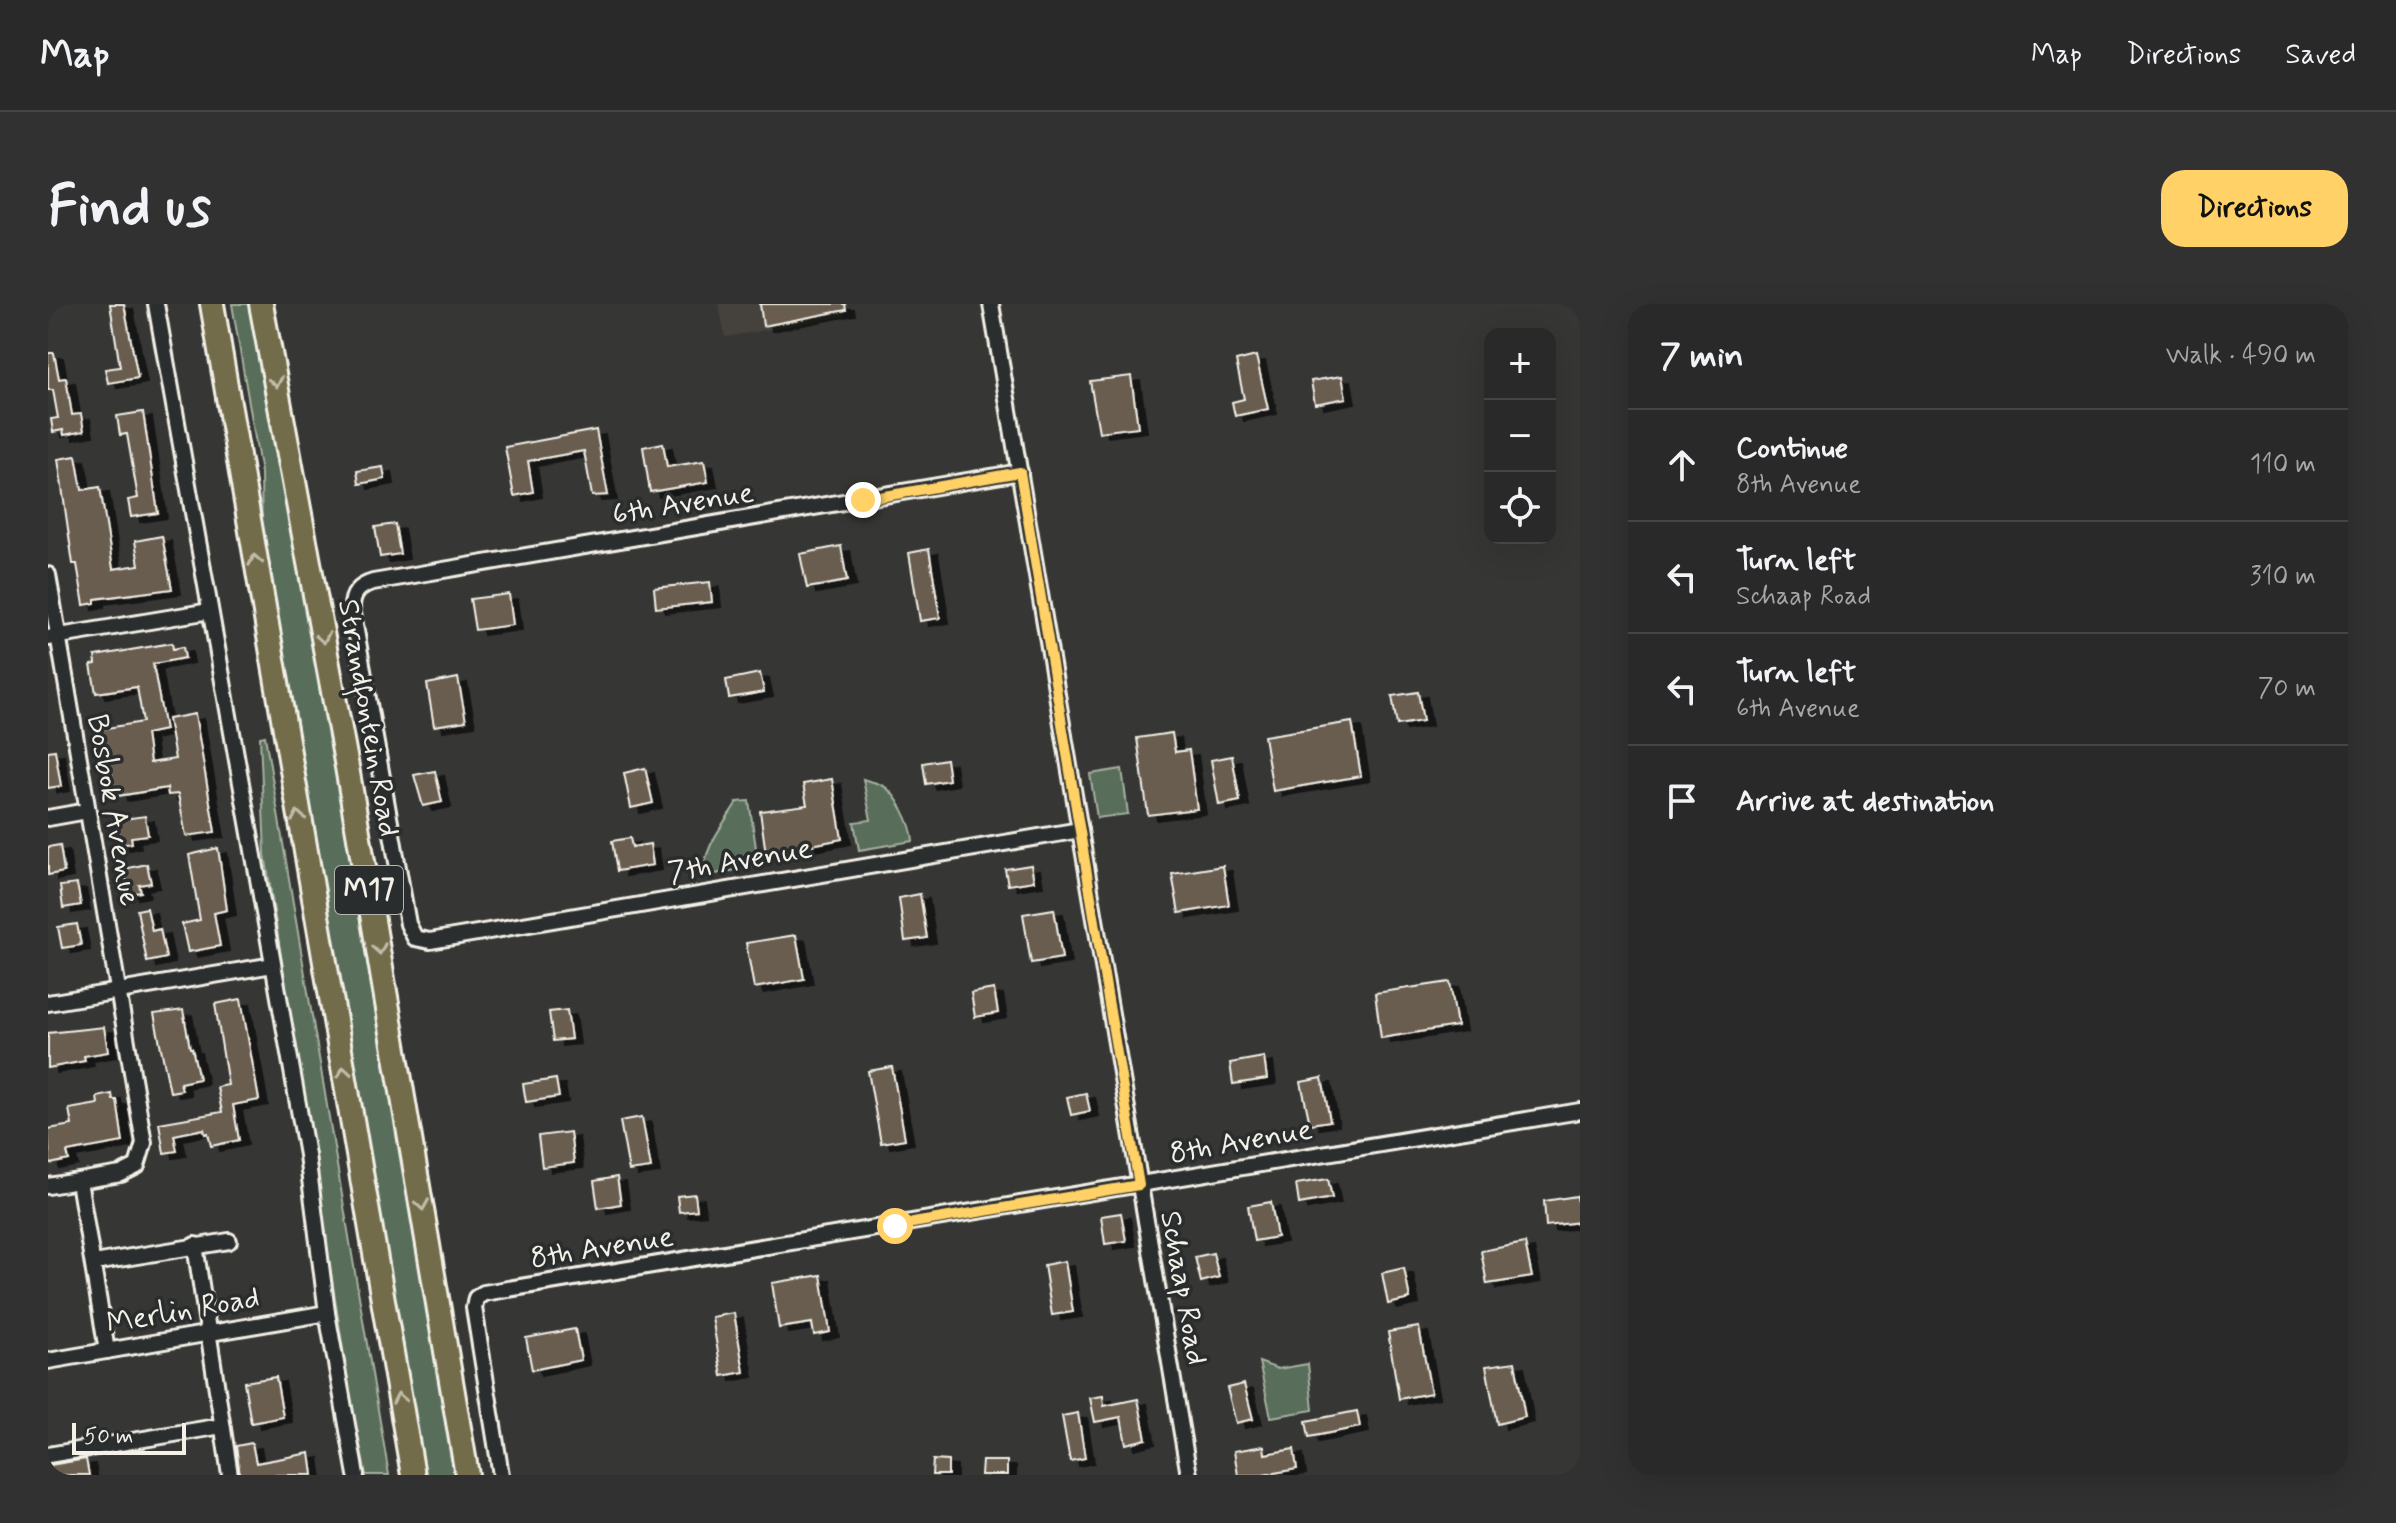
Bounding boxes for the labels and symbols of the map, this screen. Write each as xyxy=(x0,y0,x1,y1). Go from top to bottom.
one-way arrow xyxy=(266,376,283,389)
street label: 6th Avenue xyxy=(609,474,757,534)
route end xyxy=(845,482,881,518)
one-way arrow xyxy=(248,553,265,567)
street label: Strandfontein Road xyxy=(326,596,408,840)
one-way arrow xyxy=(314,631,331,645)
street label: Bosbok Avenue xyxy=(77,711,149,909)
one-way arrow xyxy=(291,809,308,823)
street label: 7th Avenue xyxy=(665,829,815,893)
road number: M17 xyxy=(335,866,403,914)
one-way arrow xyxy=(370,942,387,956)
one-way arrow xyxy=(337,1065,354,1079)
street label: 8th Avenue xyxy=(1167,1110,1315,1174)
one-way arrow xyxy=(413,1199,430,1212)
route start xyxy=(877,1208,913,1244)
street label: Schaap Road xyxy=(1150,1208,1216,1368)
street label: 8th Avenue xyxy=(528,1217,676,1279)
street label: Merlin Road xyxy=(103,1278,263,1344)
one-way arrow xyxy=(392,1391,409,1405)
scale bar xyxy=(72,1419,186,1455)

